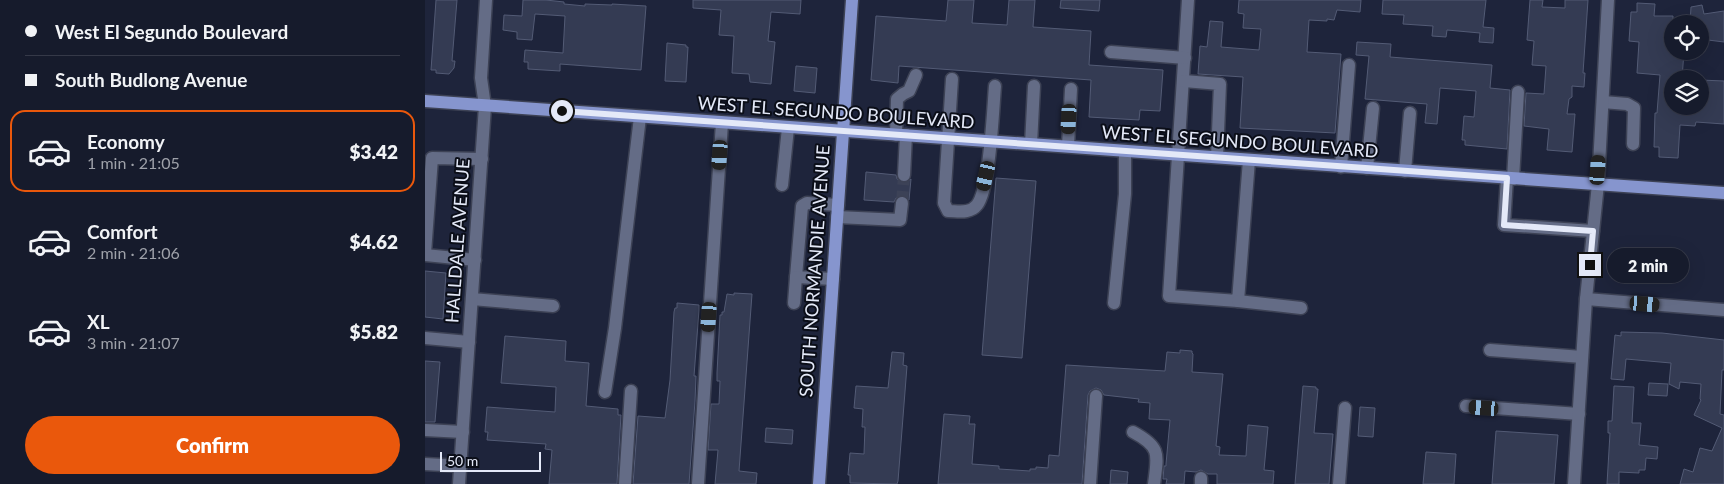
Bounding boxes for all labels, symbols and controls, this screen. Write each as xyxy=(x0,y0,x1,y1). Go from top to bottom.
map controls xyxy=(1664,15,1709,115)
button: locate xyxy=(1664,15,1709,60)
text: West El Segundo Boulevard xyxy=(55,20,288,43)
text: South Budlong Avenue xyxy=(55,68,247,91)
button: layers xyxy=(1664,70,1709,115)
street label: WEST EL SEGUNDO BOULEVARD xyxy=(697,91,975,133)
route start xyxy=(551,100,573,122)
car xyxy=(1060,104,1077,134)
street label: WEST EL SEGUNDO BOULEVARD xyxy=(1101,120,1379,162)
icon: car xyxy=(27,129,72,174)
text: Economy xyxy=(87,130,165,153)
text: $3.42 xyxy=(349,140,398,163)
car xyxy=(711,140,728,170)
street label: SOUTH NORMANDIE AVENUE xyxy=(794,144,834,398)
text: 1 min · 21:05 xyxy=(87,153,180,172)
car xyxy=(1589,155,1606,185)
street label: HALLDALE AVENUE xyxy=(440,158,474,324)
car xyxy=(975,160,996,192)
icon: car xyxy=(27,219,72,264)
text: Comfort xyxy=(87,220,158,243)
text: $4.62 xyxy=(349,230,398,253)
text: 2 min · 21:06 xyxy=(87,243,180,262)
callout: 2 min xyxy=(1607,248,1690,282)
route end xyxy=(1579,254,1601,276)
text: 2 min xyxy=(1628,256,1668,275)
car xyxy=(1629,295,1660,313)
car xyxy=(700,302,717,332)
icon: car xyxy=(27,309,72,354)
text: XL xyxy=(87,310,110,333)
text: $5.82 xyxy=(349,320,398,343)
text: 3 min · 21:07 xyxy=(87,333,180,352)
car xyxy=(1468,399,1499,417)
button: Confirm xyxy=(25,416,400,474)
scale bar xyxy=(440,449,541,472)
text: 50 m xyxy=(447,452,478,469)

